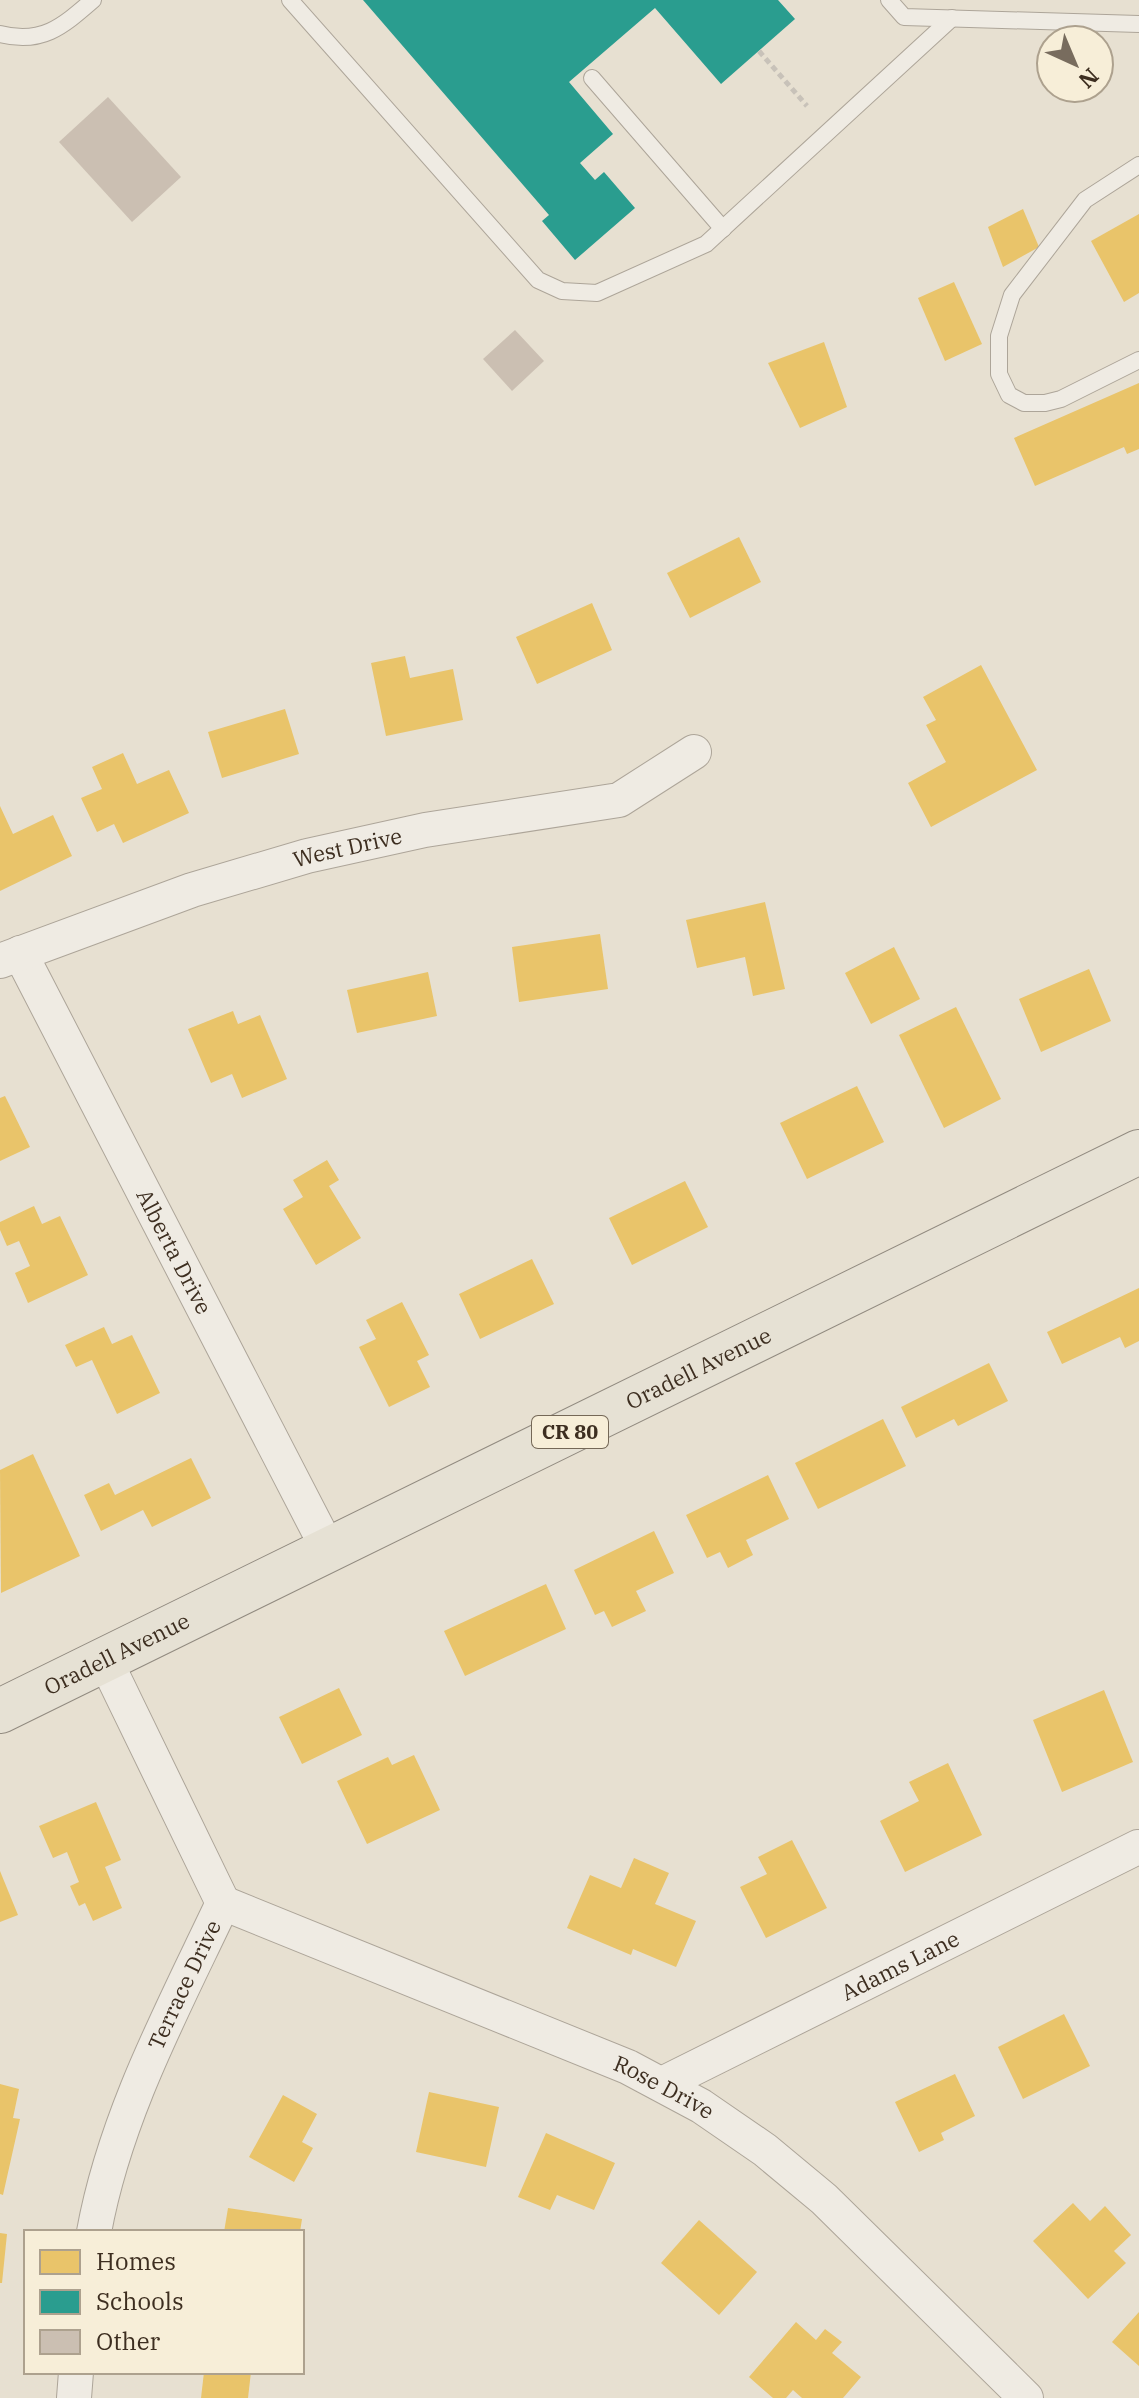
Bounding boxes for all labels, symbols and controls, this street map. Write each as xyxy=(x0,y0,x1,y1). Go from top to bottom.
north arrow xyxy=(1035,24,1115,104)
text: N xyxy=(1073,62,1106,95)
street label: West Drive xyxy=(289,820,405,873)
street label: Alberta Drive xyxy=(130,1184,219,1319)
street label: Oradell Avenue xyxy=(621,1320,776,1416)
road number: CR 80 xyxy=(532,1416,608,1448)
street label: Oradell Avenue xyxy=(39,1605,194,1701)
street label: Terrace Drive xyxy=(141,1915,227,2054)
street label: Adams Lane xyxy=(836,1923,964,2007)
street label: Rose Drive xyxy=(610,2048,720,2125)
legend xyxy=(24,2230,304,2374)
text: Homes xyxy=(96,2245,176,2277)
text: Schools xyxy=(96,2285,184,2317)
text: Other xyxy=(96,2325,160,2357)

